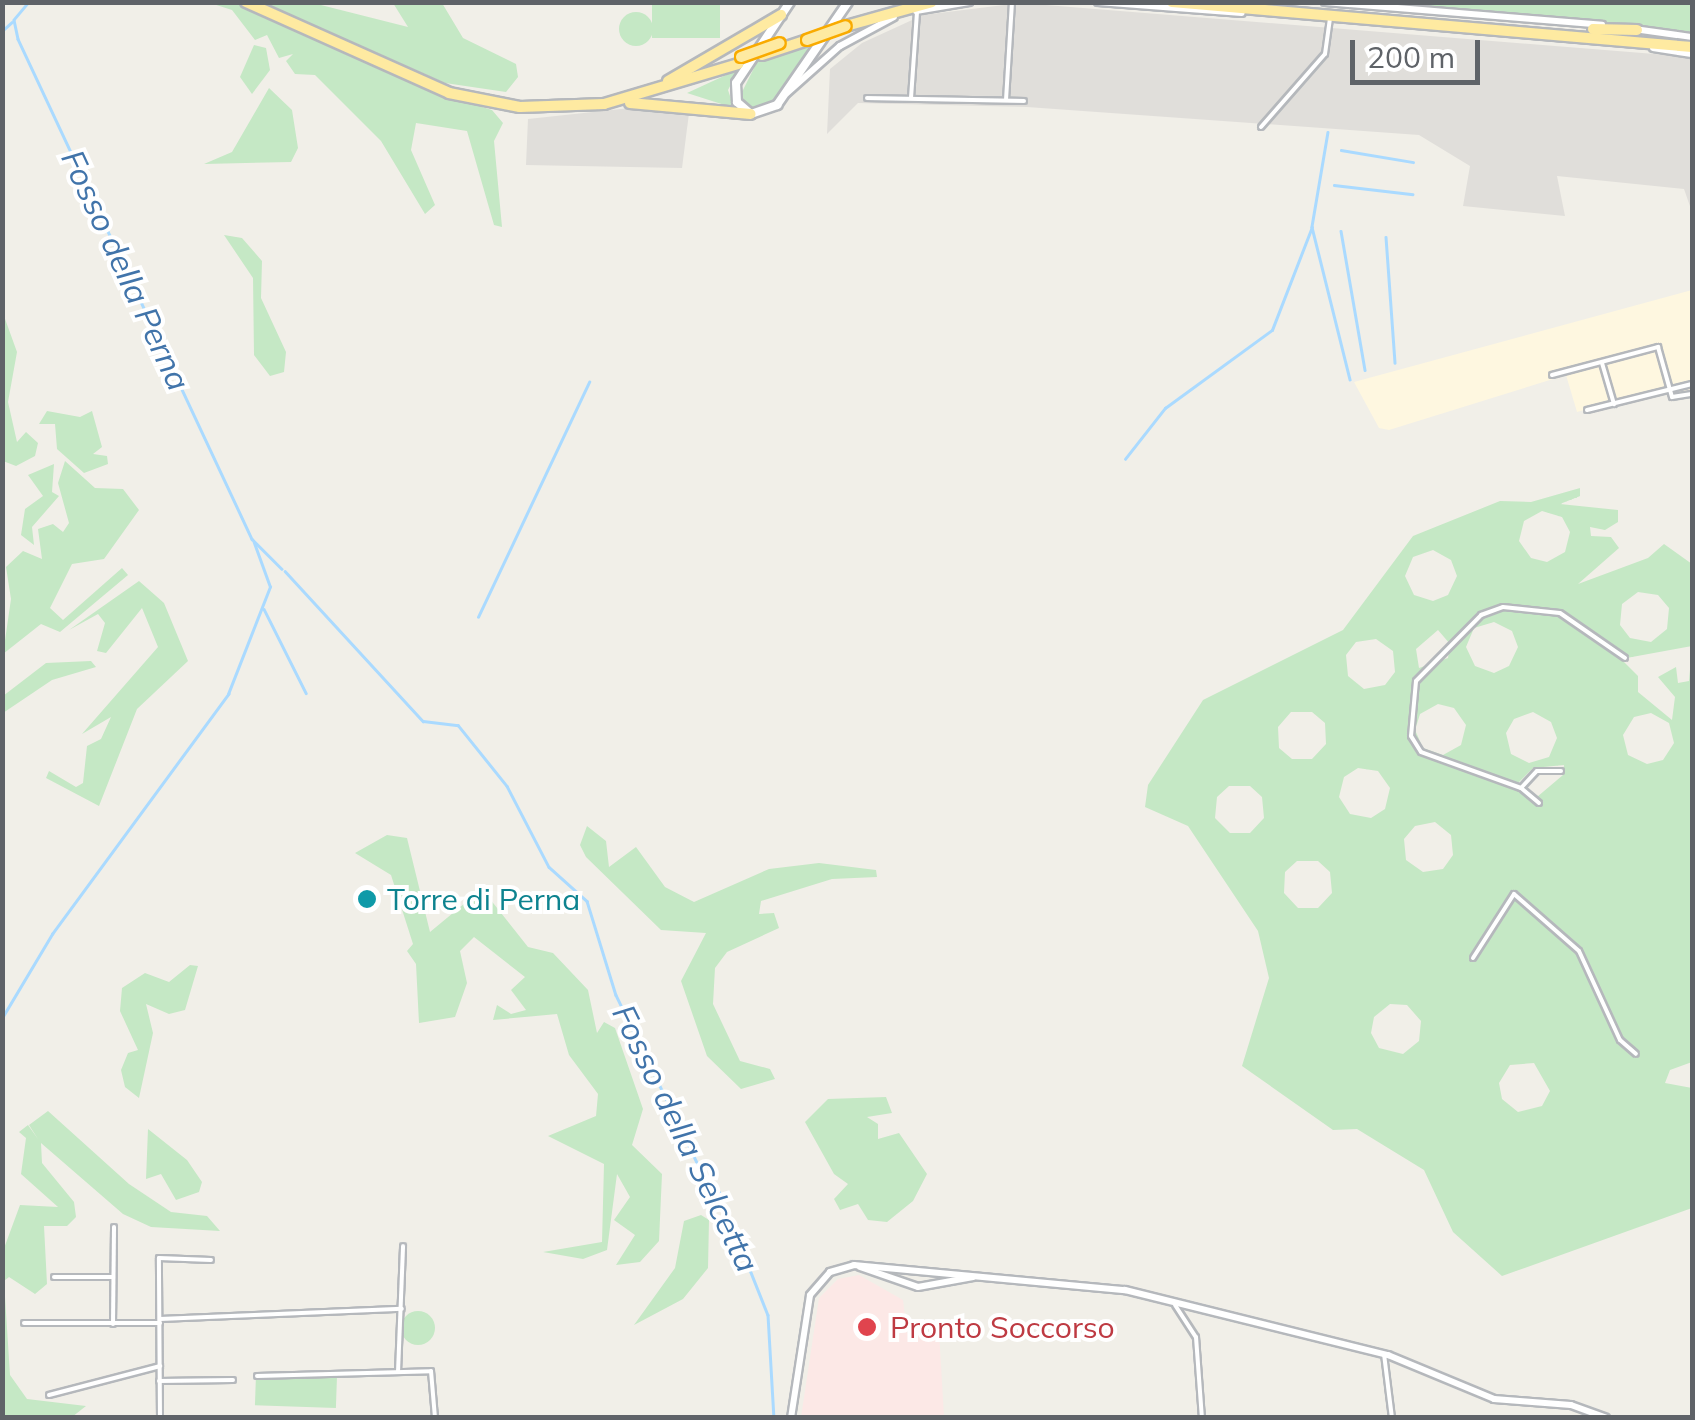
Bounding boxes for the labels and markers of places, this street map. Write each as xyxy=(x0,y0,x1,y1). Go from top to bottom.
place label: Torre di Perna xyxy=(387,881,580,917)
marker: Torre di Perna xyxy=(356,888,378,910)
place label: Pronto Soccorso xyxy=(890,1309,1115,1345)
marker: Pronto Soccorso xyxy=(854,1314,880,1340)

